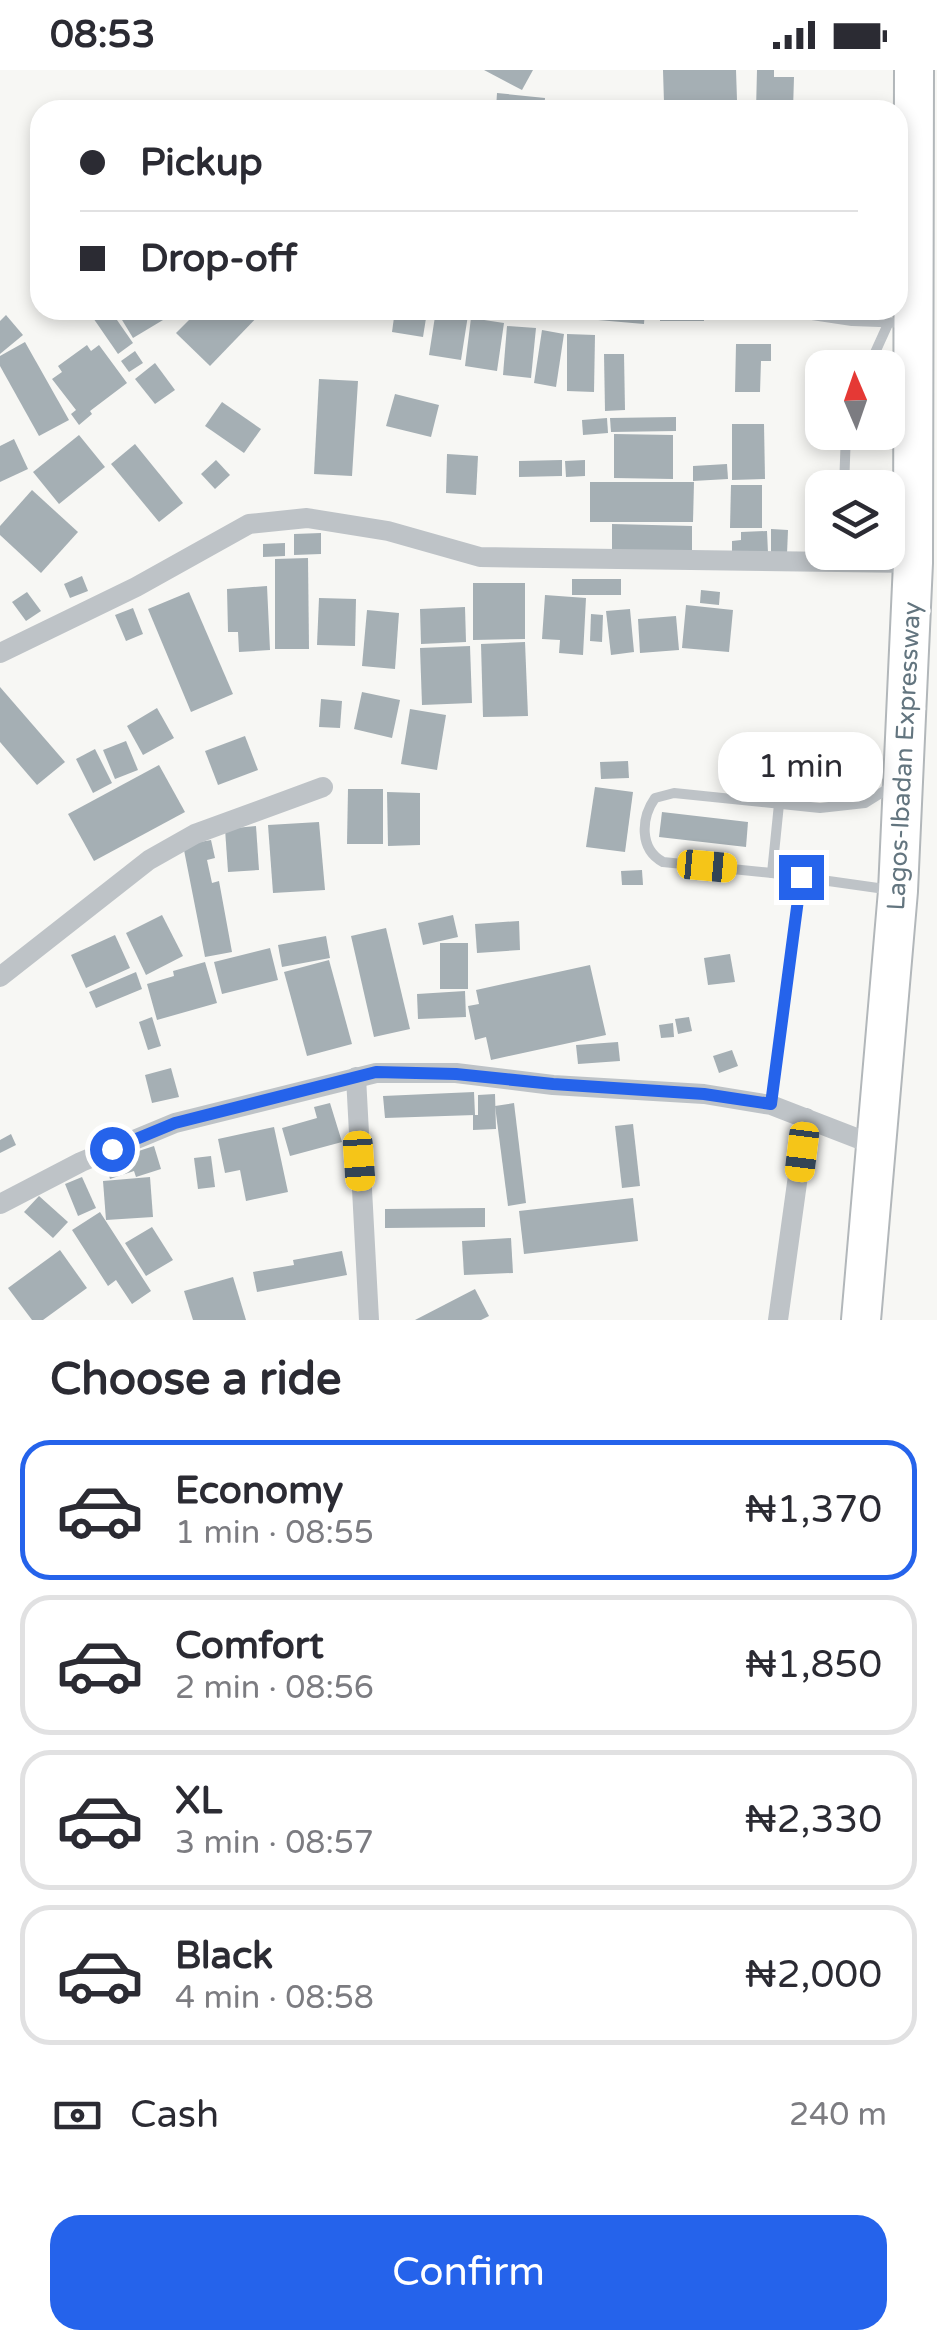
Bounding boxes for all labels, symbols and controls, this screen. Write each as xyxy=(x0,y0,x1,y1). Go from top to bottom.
text: 08:53 xyxy=(50,12,155,58)
text: Pickup xyxy=(140,140,263,186)
text: Drop-off xyxy=(140,236,297,282)
north arrow xyxy=(805,350,905,450)
map controls xyxy=(805,350,905,570)
button: layers xyxy=(805,470,905,570)
street label: Lagos-Ibadan Expressway xyxy=(881,601,927,911)
callout: 1 min xyxy=(718,732,884,802)
text: 1 min xyxy=(758,748,843,786)
car xyxy=(676,848,738,884)
route end xyxy=(779,855,824,900)
car xyxy=(783,1120,821,1184)
route start xyxy=(90,1127,135,1172)
car xyxy=(342,1130,376,1192)
text: Choose a ride xyxy=(50,1353,341,1407)
icon: car xyxy=(55,1465,145,1555)
text: Economy xyxy=(175,1468,343,1514)
text: ₦1,370 xyxy=(745,1487,882,1533)
text: 1 min · 08:55 xyxy=(175,1514,374,1552)
icon: car xyxy=(55,1620,145,1710)
text: Comfort xyxy=(175,1623,324,1669)
text: ₦1,850 xyxy=(745,1642,882,1688)
text: 2 min · 08:56 xyxy=(175,1669,374,1707)
icon: car xyxy=(55,1775,145,1865)
text: XL xyxy=(175,1778,222,1824)
text: ₦2,330 xyxy=(745,1797,882,1843)
text: 3 min · 08:57 xyxy=(175,1824,374,1862)
icon: car xyxy=(55,1930,145,2020)
text: Black xyxy=(175,1933,273,1979)
text: ₦2,000 xyxy=(745,1952,882,1998)
text: 4 min · 08:58 xyxy=(175,1979,374,2017)
icon: cash xyxy=(50,2088,105,2143)
text: Cash xyxy=(130,2092,219,2138)
text: 240 m xyxy=(789,2096,887,2134)
button: Confirm xyxy=(50,2215,887,2330)

